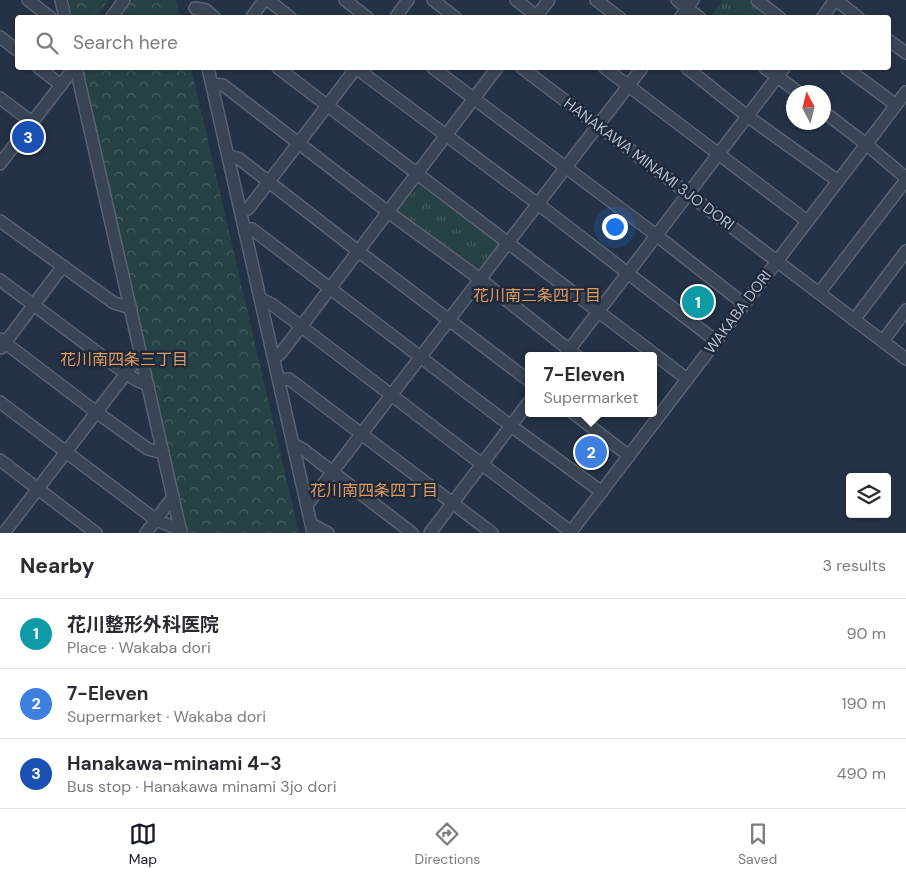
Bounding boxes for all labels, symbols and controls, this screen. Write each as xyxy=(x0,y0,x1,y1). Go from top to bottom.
search box xyxy=(15,15,891,70)
icon: search xyxy=(33,29,61,57)
text: Search here xyxy=(73,30,178,55)
north arrow xyxy=(786,85,831,130)
street label: HANAKAWA MINAMI 3JO DORI xyxy=(560,93,738,235)
pin: 3 xyxy=(12,118,44,156)
your location xyxy=(602,214,628,240)
street label: WAKABA DORI xyxy=(700,266,776,358)
pin: 1 xyxy=(682,283,714,321)
district label: 花川南三条四丁目 xyxy=(473,285,601,306)
district label: 花川南四条三丁目 xyxy=(60,349,188,370)
popup xyxy=(525,352,657,417)
text: 7-Eleven xyxy=(544,362,625,387)
text: Supermarket xyxy=(544,387,638,408)
pin: 2 xyxy=(575,433,607,471)
map controls xyxy=(846,473,891,518)
button: layers xyxy=(846,473,891,518)
district label: 花川南四条四丁目 xyxy=(310,480,438,501)
text: Nearby xyxy=(20,552,94,580)
text: 3 results xyxy=(823,555,886,576)
text: 花川整形外科医院 xyxy=(67,612,219,637)
text: 1 xyxy=(33,623,39,644)
text: 90 m xyxy=(846,623,886,644)
text: Place · Wakaba dori xyxy=(67,637,211,658)
text: 7-Eleven xyxy=(67,681,149,706)
text: 2 xyxy=(31,693,41,714)
text: 190 m xyxy=(842,693,886,714)
text: Supermarket · Wakaba dori xyxy=(67,706,266,727)
text: Hanakawa-minami 4-3 xyxy=(67,751,282,776)
text: 3 xyxy=(31,763,41,784)
text: 490 m xyxy=(837,763,886,784)
text: Bus stop · Hanakawa minami 3jo dori xyxy=(67,776,337,797)
tab: Map xyxy=(129,820,157,868)
tab: Directions xyxy=(415,820,480,868)
tab: Saved xyxy=(738,820,777,868)

